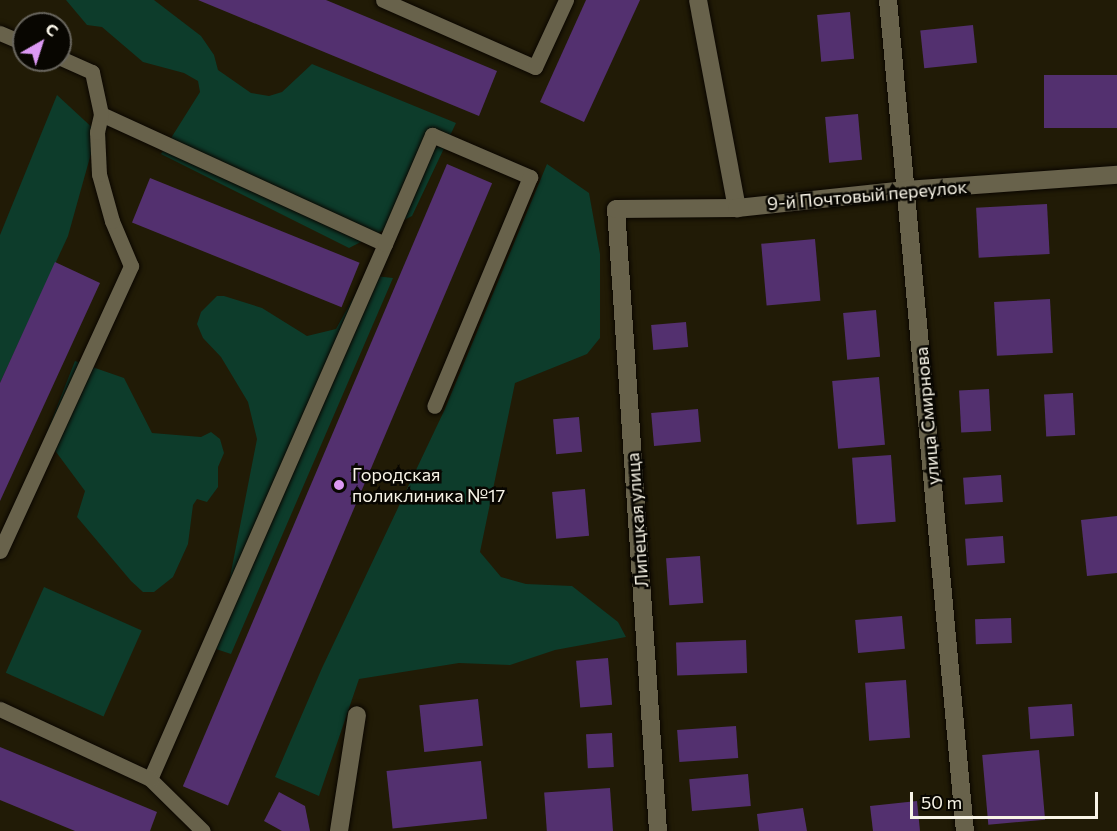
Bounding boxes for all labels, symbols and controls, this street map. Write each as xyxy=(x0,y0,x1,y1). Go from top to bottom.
north arrow xyxy=(12,12,72,72)
text: С xyxy=(42,18,63,40)
street label: 9-й Почтовый переулок xyxy=(766,176,968,214)
street label: улица Смирнова xyxy=(910,346,944,486)
street label: Липецкая улица xyxy=(622,452,652,588)
place label: Городская поликлиника №17 xyxy=(352,464,505,506)
marker: Городская поликлиника №17 xyxy=(330,476,348,494)
scale bar xyxy=(913,780,1100,818)
text: 50 m xyxy=(921,791,962,813)

